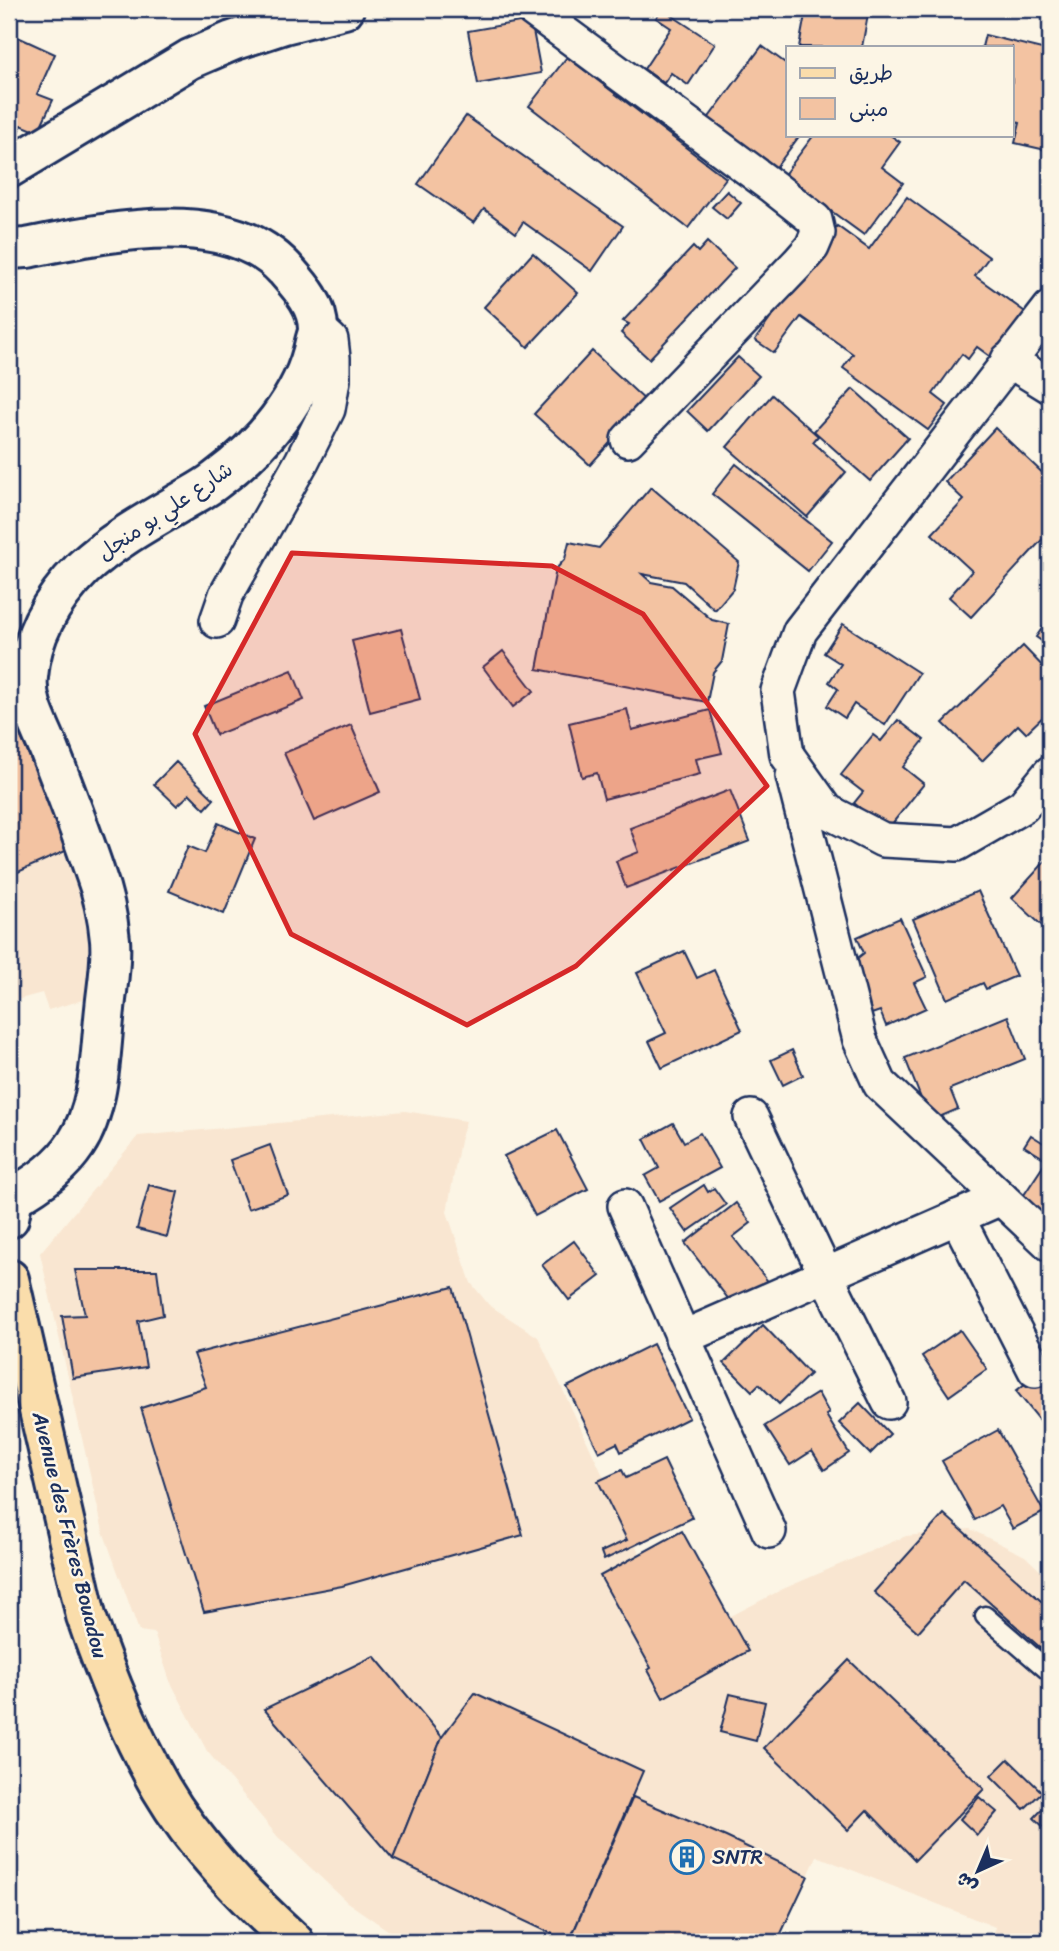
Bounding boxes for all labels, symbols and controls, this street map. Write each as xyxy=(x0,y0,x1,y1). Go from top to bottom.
legend xyxy=(786,46,1014,136)
text: طريق xyxy=(849,54,893,92)
text: مبنى xyxy=(849,90,888,128)
street label: شارع علي بو منجل xyxy=(89,451,241,571)
street label: Avenue des Frères Bouadou xyxy=(21,1406,119,1663)
north arrow xyxy=(944,1836,1014,1906)
building icon: SNTR xyxy=(668,1838,706,1876)
place label: SNTR xyxy=(712,1838,763,1876)
text: ش xyxy=(947,1864,986,1902)

